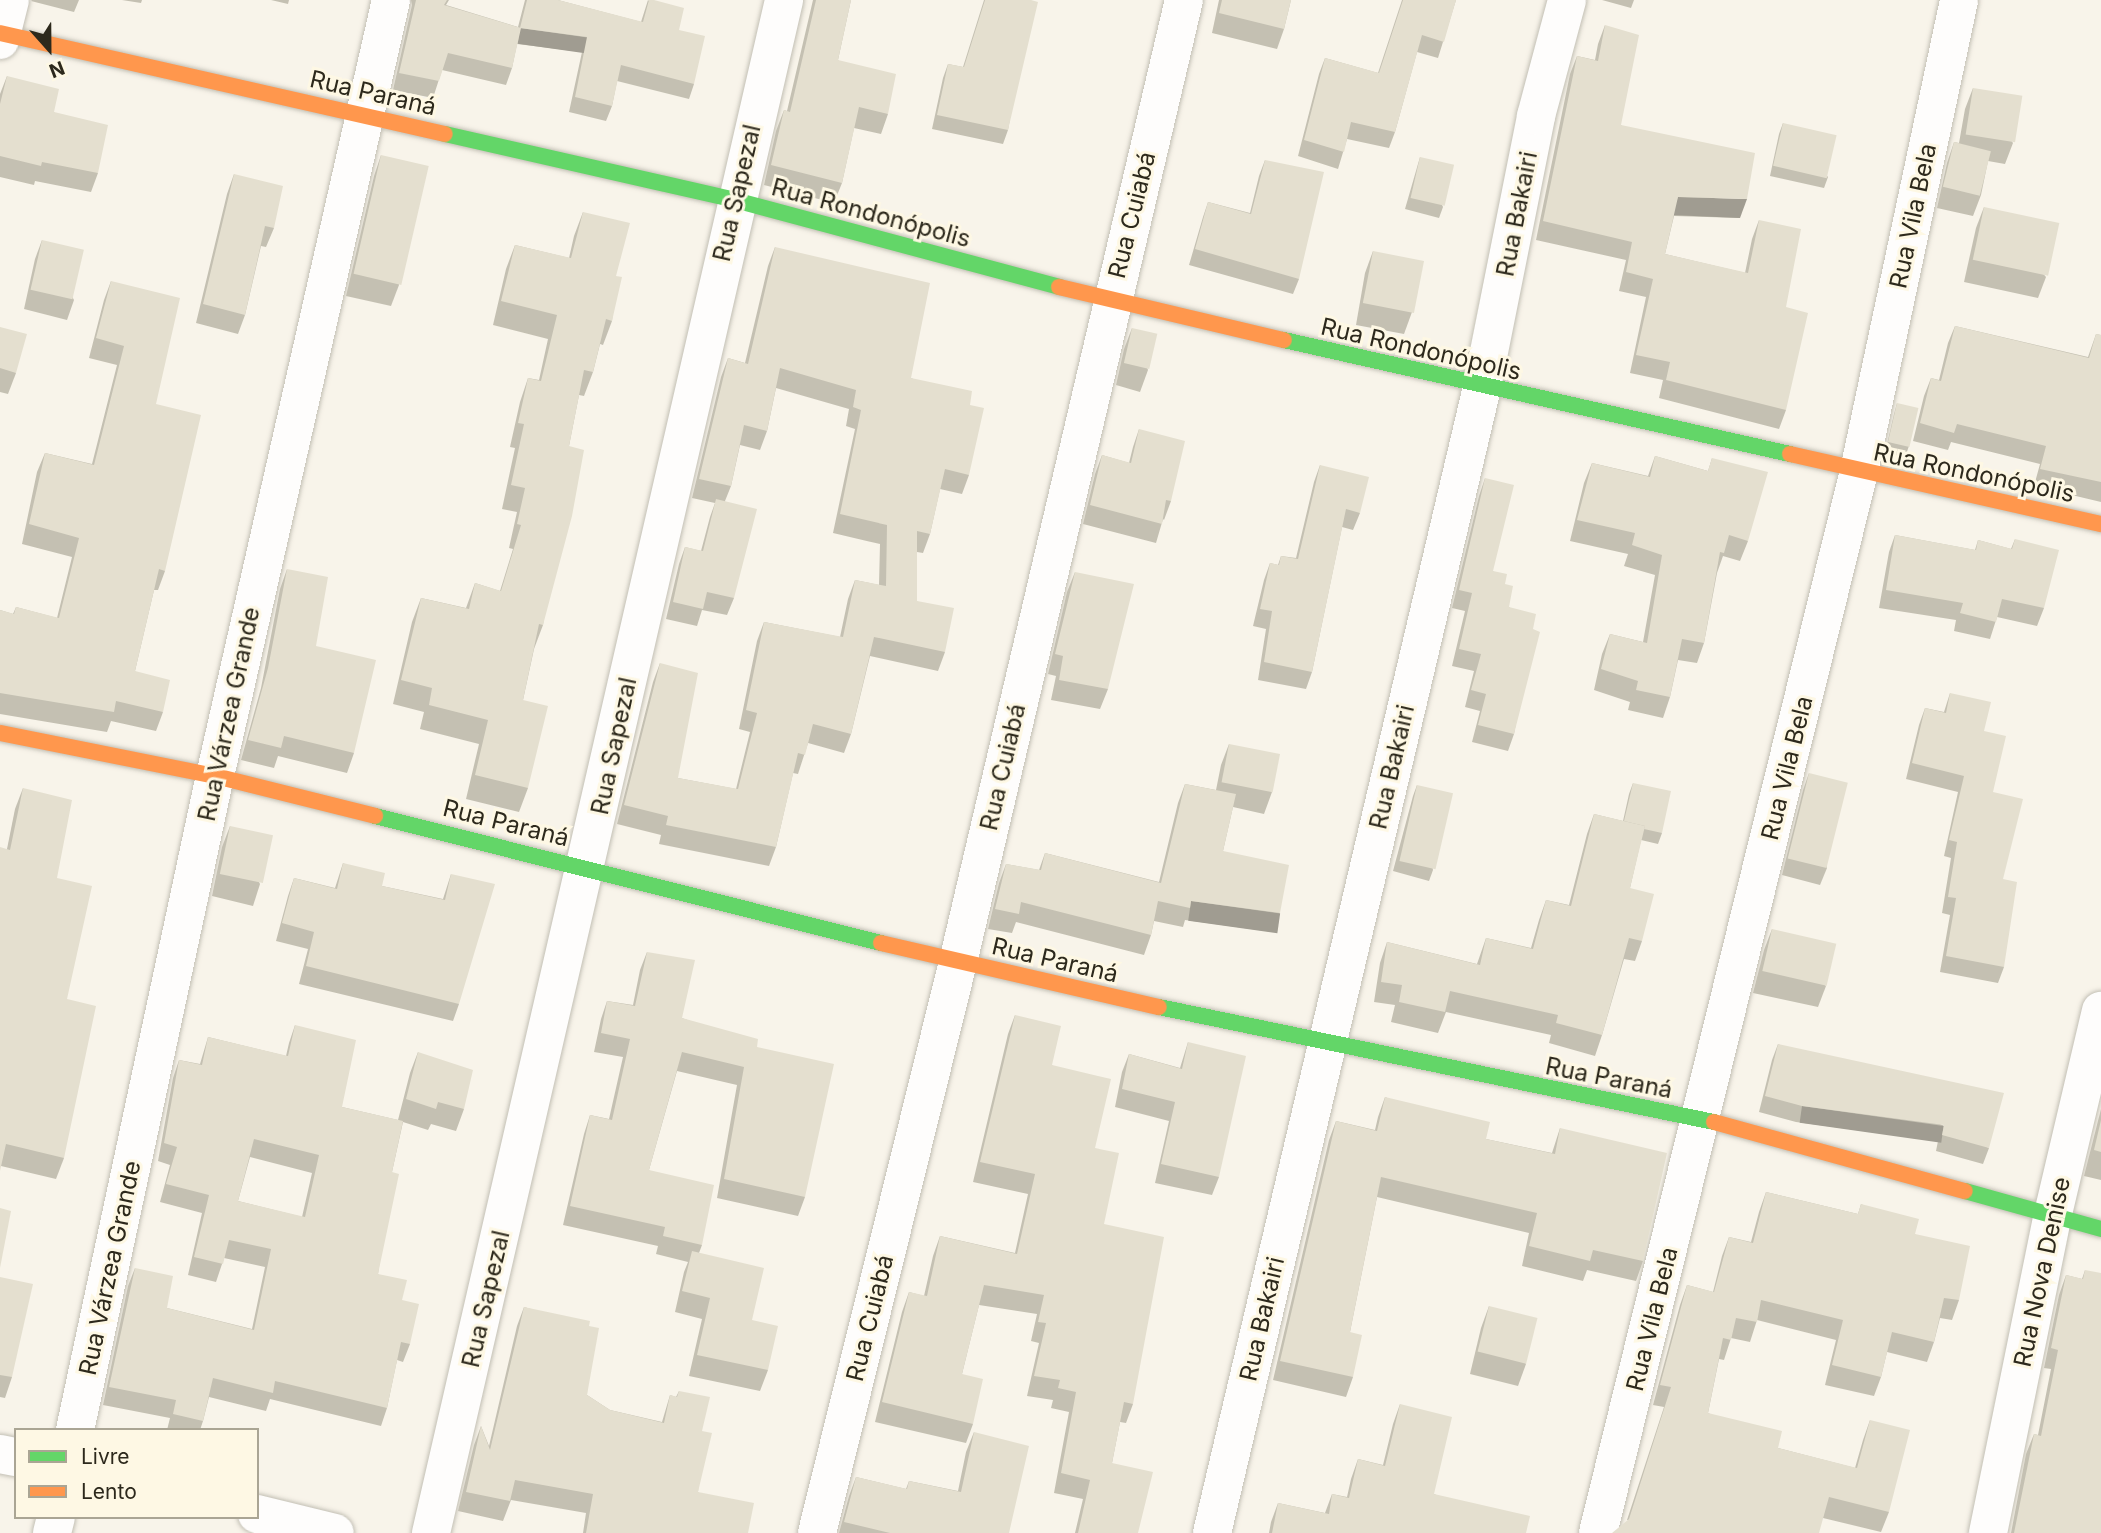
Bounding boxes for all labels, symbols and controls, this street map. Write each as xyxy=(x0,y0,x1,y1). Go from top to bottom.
north arrow xyxy=(14,14,84,84)
text: N xyxy=(46,56,68,82)
street label: Rua Paraná xyxy=(307,64,439,122)
street label: Rua Sapezal xyxy=(707,122,767,264)
street label: Rua Vila Bela xyxy=(1884,141,1942,291)
street label: Rua Cuiabá xyxy=(1102,149,1162,281)
street label: Rua Bakairi xyxy=(1491,149,1543,279)
street label: Rua Rondonópolis xyxy=(768,173,974,253)
street label: Rua Rondonópolis xyxy=(1318,312,1524,386)
street label: Rua Rondonópolis xyxy=(1871,438,2077,508)
street label: Rua Várzea Grande xyxy=(192,604,266,824)
street label: Rua Sapezal xyxy=(585,675,643,817)
street label: Rua Vila Bela xyxy=(1755,693,1819,843)
street label: Rua Cuiabá xyxy=(974,701,1032,833)
street label: Rua Bakairi xyxy=(1364,702,1420,832)
street label: Rua Paraná xyxy=(440,793,572,853)
street label: Rua Paraná xyxy=(989,931,1121,989)
street label: Rua Paraná xyxy=(1543,1052,1675,1104)
street label: Rua Várzea Grande xyxy=(73,1158,147,1378)
street label: Rua Nova Denise xyxy=(2008,1174,2076,1370)
street label: Rua Sapezal xyxy=(456,1228,516,1370)
street label: Rua Vila Bela xyxy=(1620,1244,1684,1394)
street label: Rua Cuiabá xyxy=(840,1252,900,1384)
street label: Rua Bakairi xyxy=(1234,1254,1290,1384)
legend xyxy=(14,1428,259,1519)
text: Livre xyxy=(81,1444,130,1469)
text: Lento xyxy=(81,1479,137,1504)

